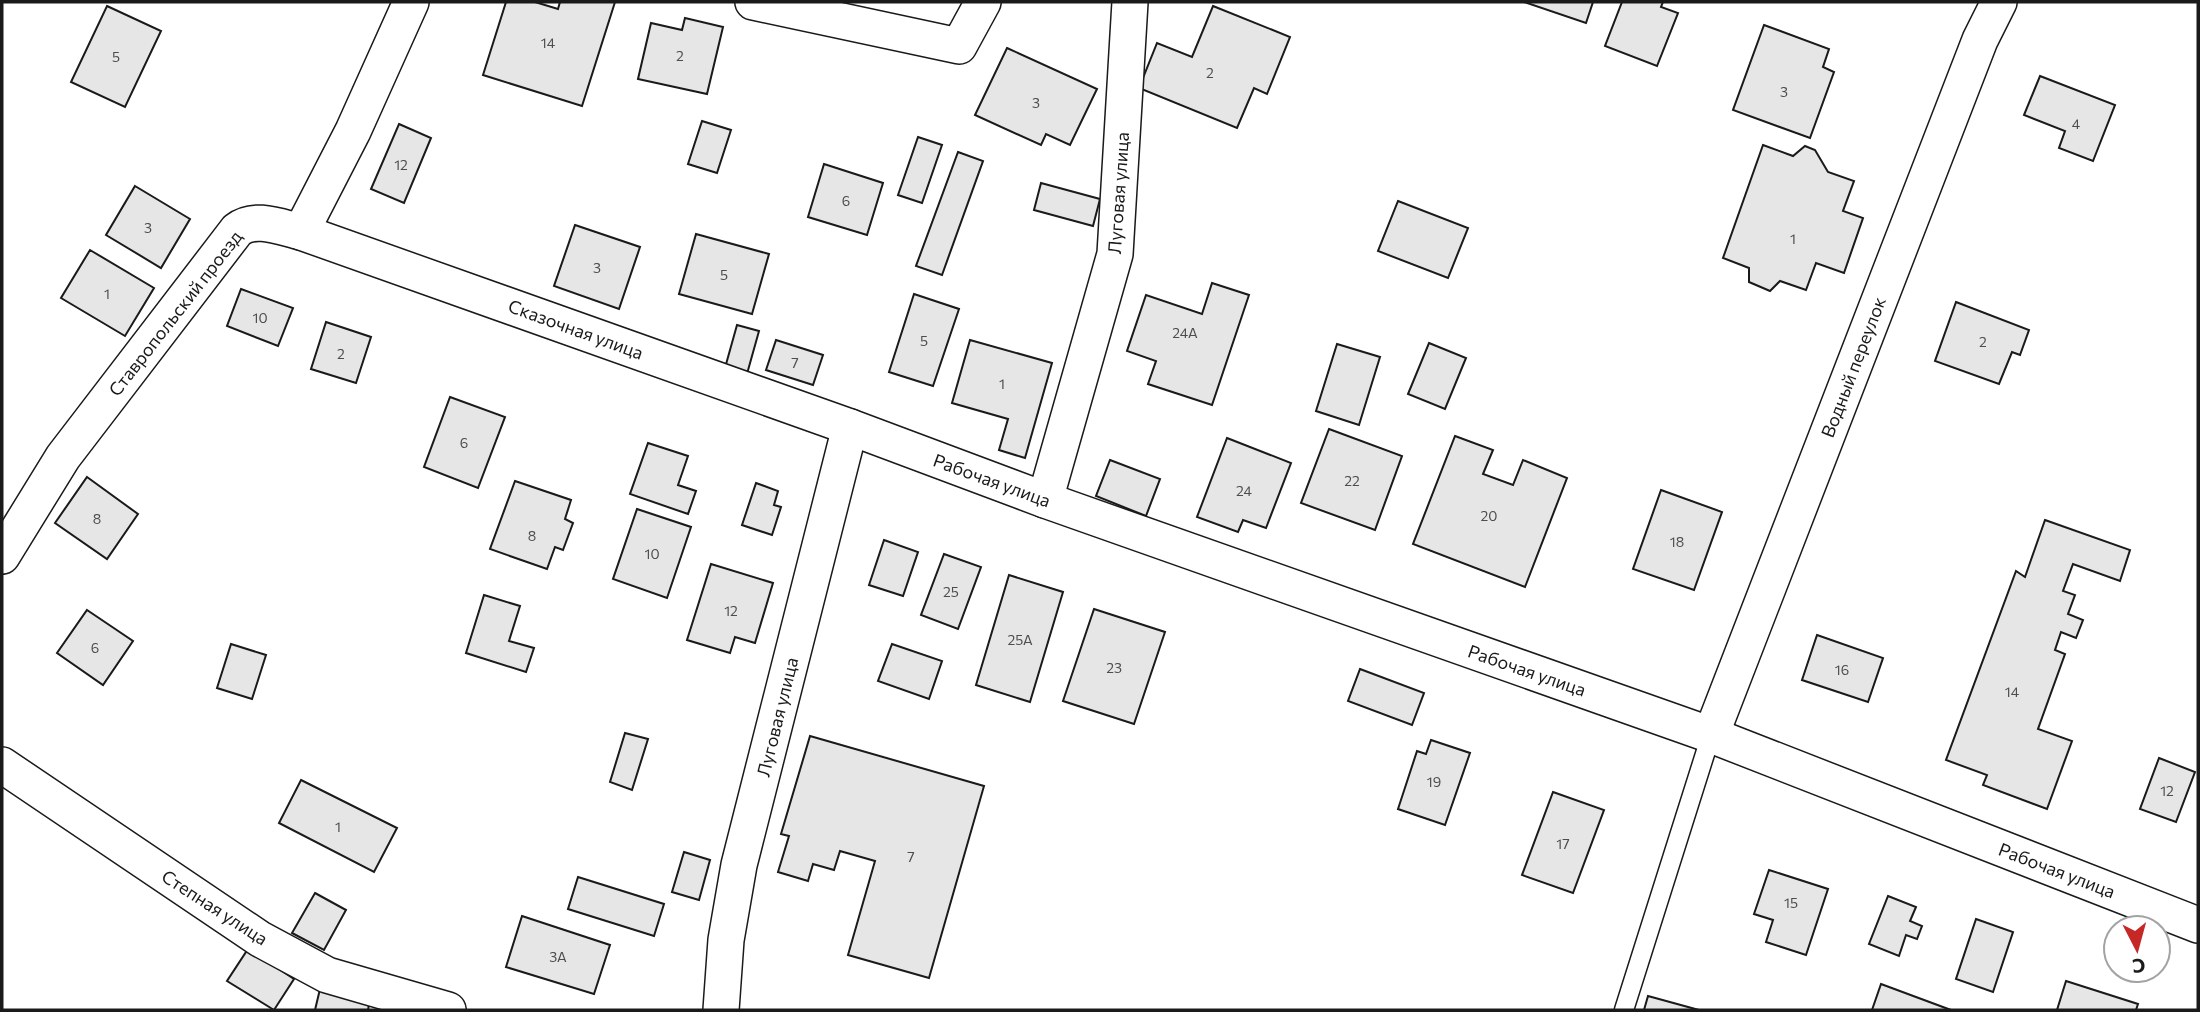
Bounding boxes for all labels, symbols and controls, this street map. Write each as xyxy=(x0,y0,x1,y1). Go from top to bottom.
house number: 14 xyxy=(541,34,556,51)
house number: 2 xyxy=(676,47,684,64)
house number: 5 xyxy=(112,48,120,65)
house number: 2 xyxy=(1206,64,1214,81)
house number: 3 xyxy=(1780,83,1788,100)
house number: 3 xyxy=(1032,94,1040,111)
house number: 4 xyxy=(2072,115,2081,132)
street label: Луговая улица xyxy=(1103,131,1133,255)
house number: 12 xyxy=(394,156,408,173)
house number: 6 xyxy=(842,192,850,209)
house number: 3 xyxy=(144,219,152,236)
street label: Ставропольский проезд xyxy=(104,225,247,400)
house number: 1 xyxy=(1790,230,1796,247)
house number: 3 xyxy=(593,259,601,276)
house number: 5 xyxy=(720,266,728,283)
house number: 1 xyxy=(104,285,110,302)
street label: Водный переулок xyxy=(1816,293,1890,440)
street label: Сказочная улица xyxy=(505,294,647,364)
house number: 10 xyxy=(252,309,268,326)
house number: 24А xyxy=(1172,324,1198,341)
house number: 5 xyxy=(920,332,928,349)
house number: 2 xyxy=(1979,333,1987,350)
house number: 2 xyxy=(337,345,345,362)
house number: 7 xyxy=(791,354,799,371)
house number: 1 xyxy=(999,375,1005,392)
house number: 6 xyxy=(460,434,468,451)
street label: Рабочая улица xyxy=(930,449,1054,511)
house number: 22 xyxy=(1344,472,1360,489)
house number: 24 xyxy=(1236,482,1253,499)
house number: 20 xyxy=(1481,507,1497,524)
house number: 8 xyxy=(93,510,101,527)
house number: 8 xyxy=(528,527,536,544)
house number: 18 xyxy=(1670,533,1684,550)
house number: 10 xyxy=(644,545,660,562)
house number: 25 xyxy=(943,583,959,600)
house number: 12 xyxy=(724,602,738,619)
house number: 25А xyxy=(1007,631,1033,648)
house number: 6 xyxy=(91,639,99,656)
street label: Рабочая улица xyxy=(1465,640,1589,700)
street label: Луговая улица xyxy=(752,655,802,779)
house number: 23 xyxy=(1106,659,1122,676)
house number: 16 xyxy=(1835,661,1849,678)
house number: 14 xyxy=(2005,683,2020,700)
house number: 19 xyxy=(1427,773,1441,790)
house number: 12 xyxy=(2160,782,2174,799)
house number: 1 xyxy=(335,818,341,835)
house number: 17 xyxy=(1556,835,1570,852)
street label: Рабочая улица xyxy=(1995,838,2119,902)
house number: 7 xyxy=(907,848,915,865)
street label: Степная улица xyxy=(158,865,272,949)
house number: 15 xyxy=(1784,894,1798,911)
north arrow xyxy=(2102,914,2172,984)
house number: 3А xyxy=(549,948,567,965)
text: С xyxy=(2131,954,2146,979)

